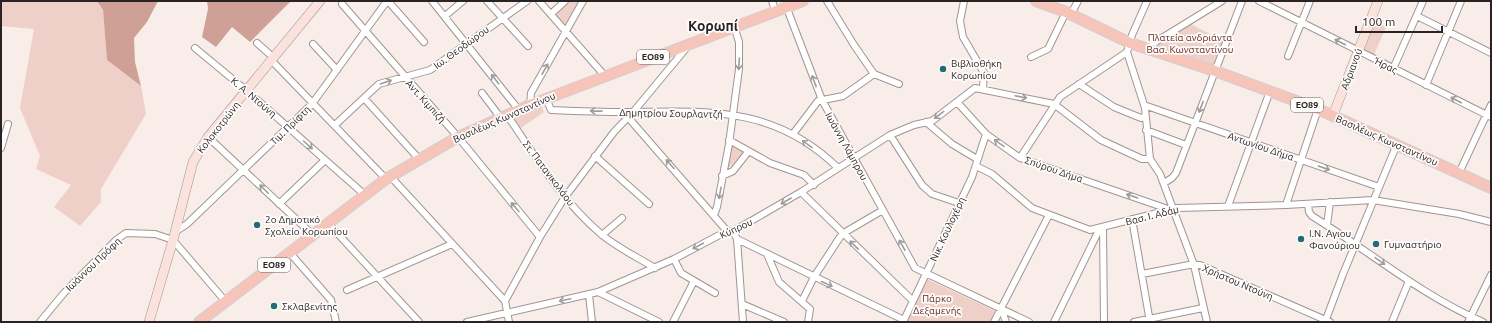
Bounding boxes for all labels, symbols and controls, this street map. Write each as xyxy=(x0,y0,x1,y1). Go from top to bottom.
scale bar xyxy=(1356,8,1442,34)
text: 100 m xyxy=(1362,15,1395,28)
district label: Κορωπί xyxy=(688,18,738,34)
street label: Ιω. Θεοδώρου xyxy=(431,24,491,71)
park label: Πλατεία ανδριάντα Βασ. Κωνσταντίνου xyxy=(1146,32,1234,55)
one-way arrow xyxy=(1334,38,1346,45)
street label: Αδριανού xyxy=(1339,47,1364,91)
road number: ΕΟ89 xyxy=(637,50,669,64)
street label: Ήρας xyxy=(1372,55,1399,76)
one-way arrow xyxy=(735,57,742,70)
place label: Βιβλιοθήκη Κορωπίου xyxy=(951,58,1002,81)
one-way arrow xyxy=(541,63,549,75)
marker: Βιβλιοθήκη Κορωπίου xyxy=(938,64,948,74)
one-way arrow xyxy=(490,73,499,84)
street label: Κ. Α. Ντούνη xyxy=(229,75,279,120)
one-way arrow xyxy=(810,76,818,88)
one-way arrow xyxy=(379,78,391,86)
street label: Αντ. Κιμπιζή xyxy=(403,78,448,126)
street label: Βασιλέως Κωνσταντίνου xyxy=(451,90,557,145)
one-way arrow xyxy=(1014,93,1027,101)
one-way arrow xyxy=(1450,96,1462,103)
road number: ΕΟ89 xyxy=(1291,98,1323,112)
street label: Κολοκοτρώνη xyxy=(195,99,242,155)
one-way arrow xyxy=(1196,101,1204,113)
street label: Τιμ. Πρίφτη xyxy=(268,104,313,147)
one-way arrow xyxy=(590,107,603,115)
street label: Δημητρίου Σουρλαντζή xyxy=(619,107,723,121)
street label: Ιωάννη Λάμπρου xyxy=(823,110,870,182)
one-way arrow xyxy=(934,111,945,120)
street label: Βασιλέως Κωνσταντίνου xyxy=(1334,113,1440,168)
street label: Αντωνίου Δήμα xyxy=(1226,130,1295,163)
street label: Στ. Πατανικολάου xyxy=(521,139,577,208)
one-way arrow xyxy=(993,139,1004,147)
one-way arrow xyxy=(303,140,313,149)
one-way arrow xyxy=(802,140,813,148)
street label: Σπύρου Δήμα xyxy=(1023,154,1084,185)
one-way arrow xyxy=(665,159,674,170)
one-way arrow xyxy=(1318,165,1331,172)
one-way arrow xyxy=(259,184,269,194)
one-way arrow xyxy=(715,186,723,199)
one-way arrow xyxy=(1126,191,1138,199)
street label: Νικ. Κουλοχέρη xyxy=(928,195,967,263)
one-way arrow xyxy=(780,198,792,206)
one-way arrow xyxy=(511,202,520,213)
street label: Βασ. Ι. Αδάμ xyxy=(1124,204,1180,227)
place label: 2ο Δημοτικό Σχολείο Κορωπίου xyxy=(265,214,348,237)
street label: Κύπρου xyxy=(718,216,754,241)
marker: 2ο Δημοτικό Σχολείο Κορωπίου xyxy=(252,220,262,230)
place label: Ι.Ν. Αγιου Φανούριου xyxy=(1309,228,1360,251)
marker: Ι.Ν. Αγιου Φανούριου xyxy=(1296,234,1306,244)
street label: Ιωάννου Πρόφη xyxy=(63,235,123,294)
one-way arrow xyxy=(898,239,906,251)
marker: Γυμναστήριο xyxy=(1371,239,1381,249)
place label: Γυμναστήριο xyxy=(1384,239,1442,250)
one-way arrow xyxy=(849,240,859,250)
one-way arrow xyxy=(692,243,704,251)
one-way arrow xyxy=(1374,257,1385,265)
road number: ΕΟ89 xyxy=(258,258,290,272)
street label: Χρήστου Ντούνη xyxy=(1201,263,1275,302)
one-way arrow xyxy=(821,281,833,288)
park label: Πάρκο Δεξαμενής xyxy=(913,293,961,317)
one-way arrow xyxy=(559,297,572,305)
marker: Σκλαβενίτης xyxy=(269,301,279,311)
place label: Σκλαβενίτης xyxy=(282,301,337,312)

